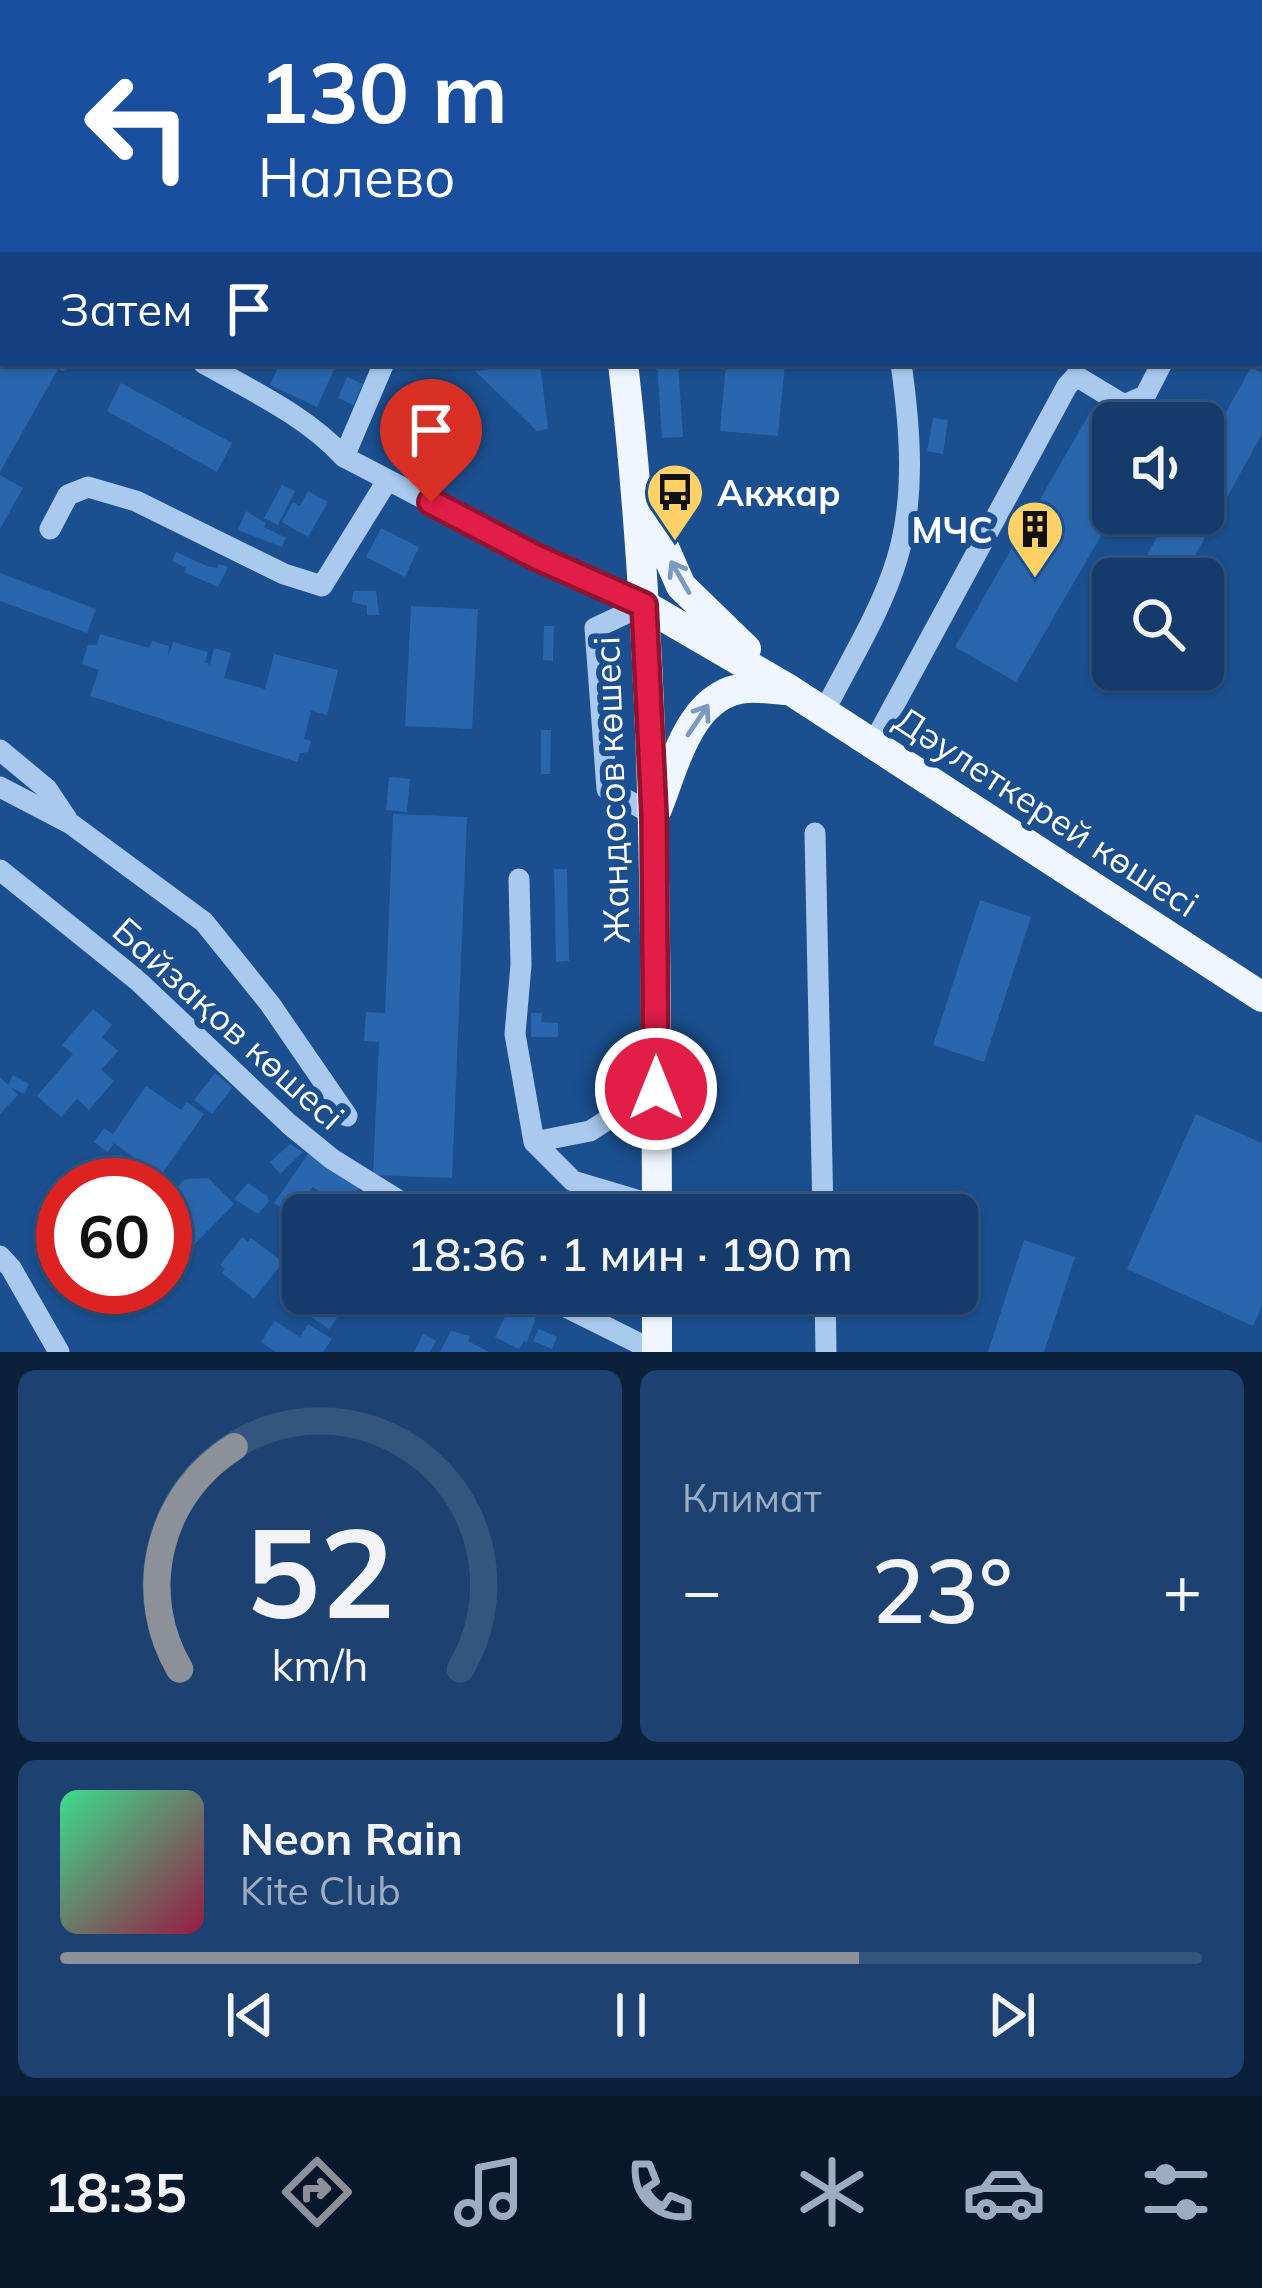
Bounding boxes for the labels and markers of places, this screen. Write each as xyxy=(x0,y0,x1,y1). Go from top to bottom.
pin xyxy=(380,379,482,502)
bus stop icon: Акжар xyxy=(644,461,706,543)
place label: Акжар xyxy=(717,470,841,515)
building icon: МЧС xyxy=(1004,498,1066,580)
place label: МЧС xyxy=(911,507,993,552)

